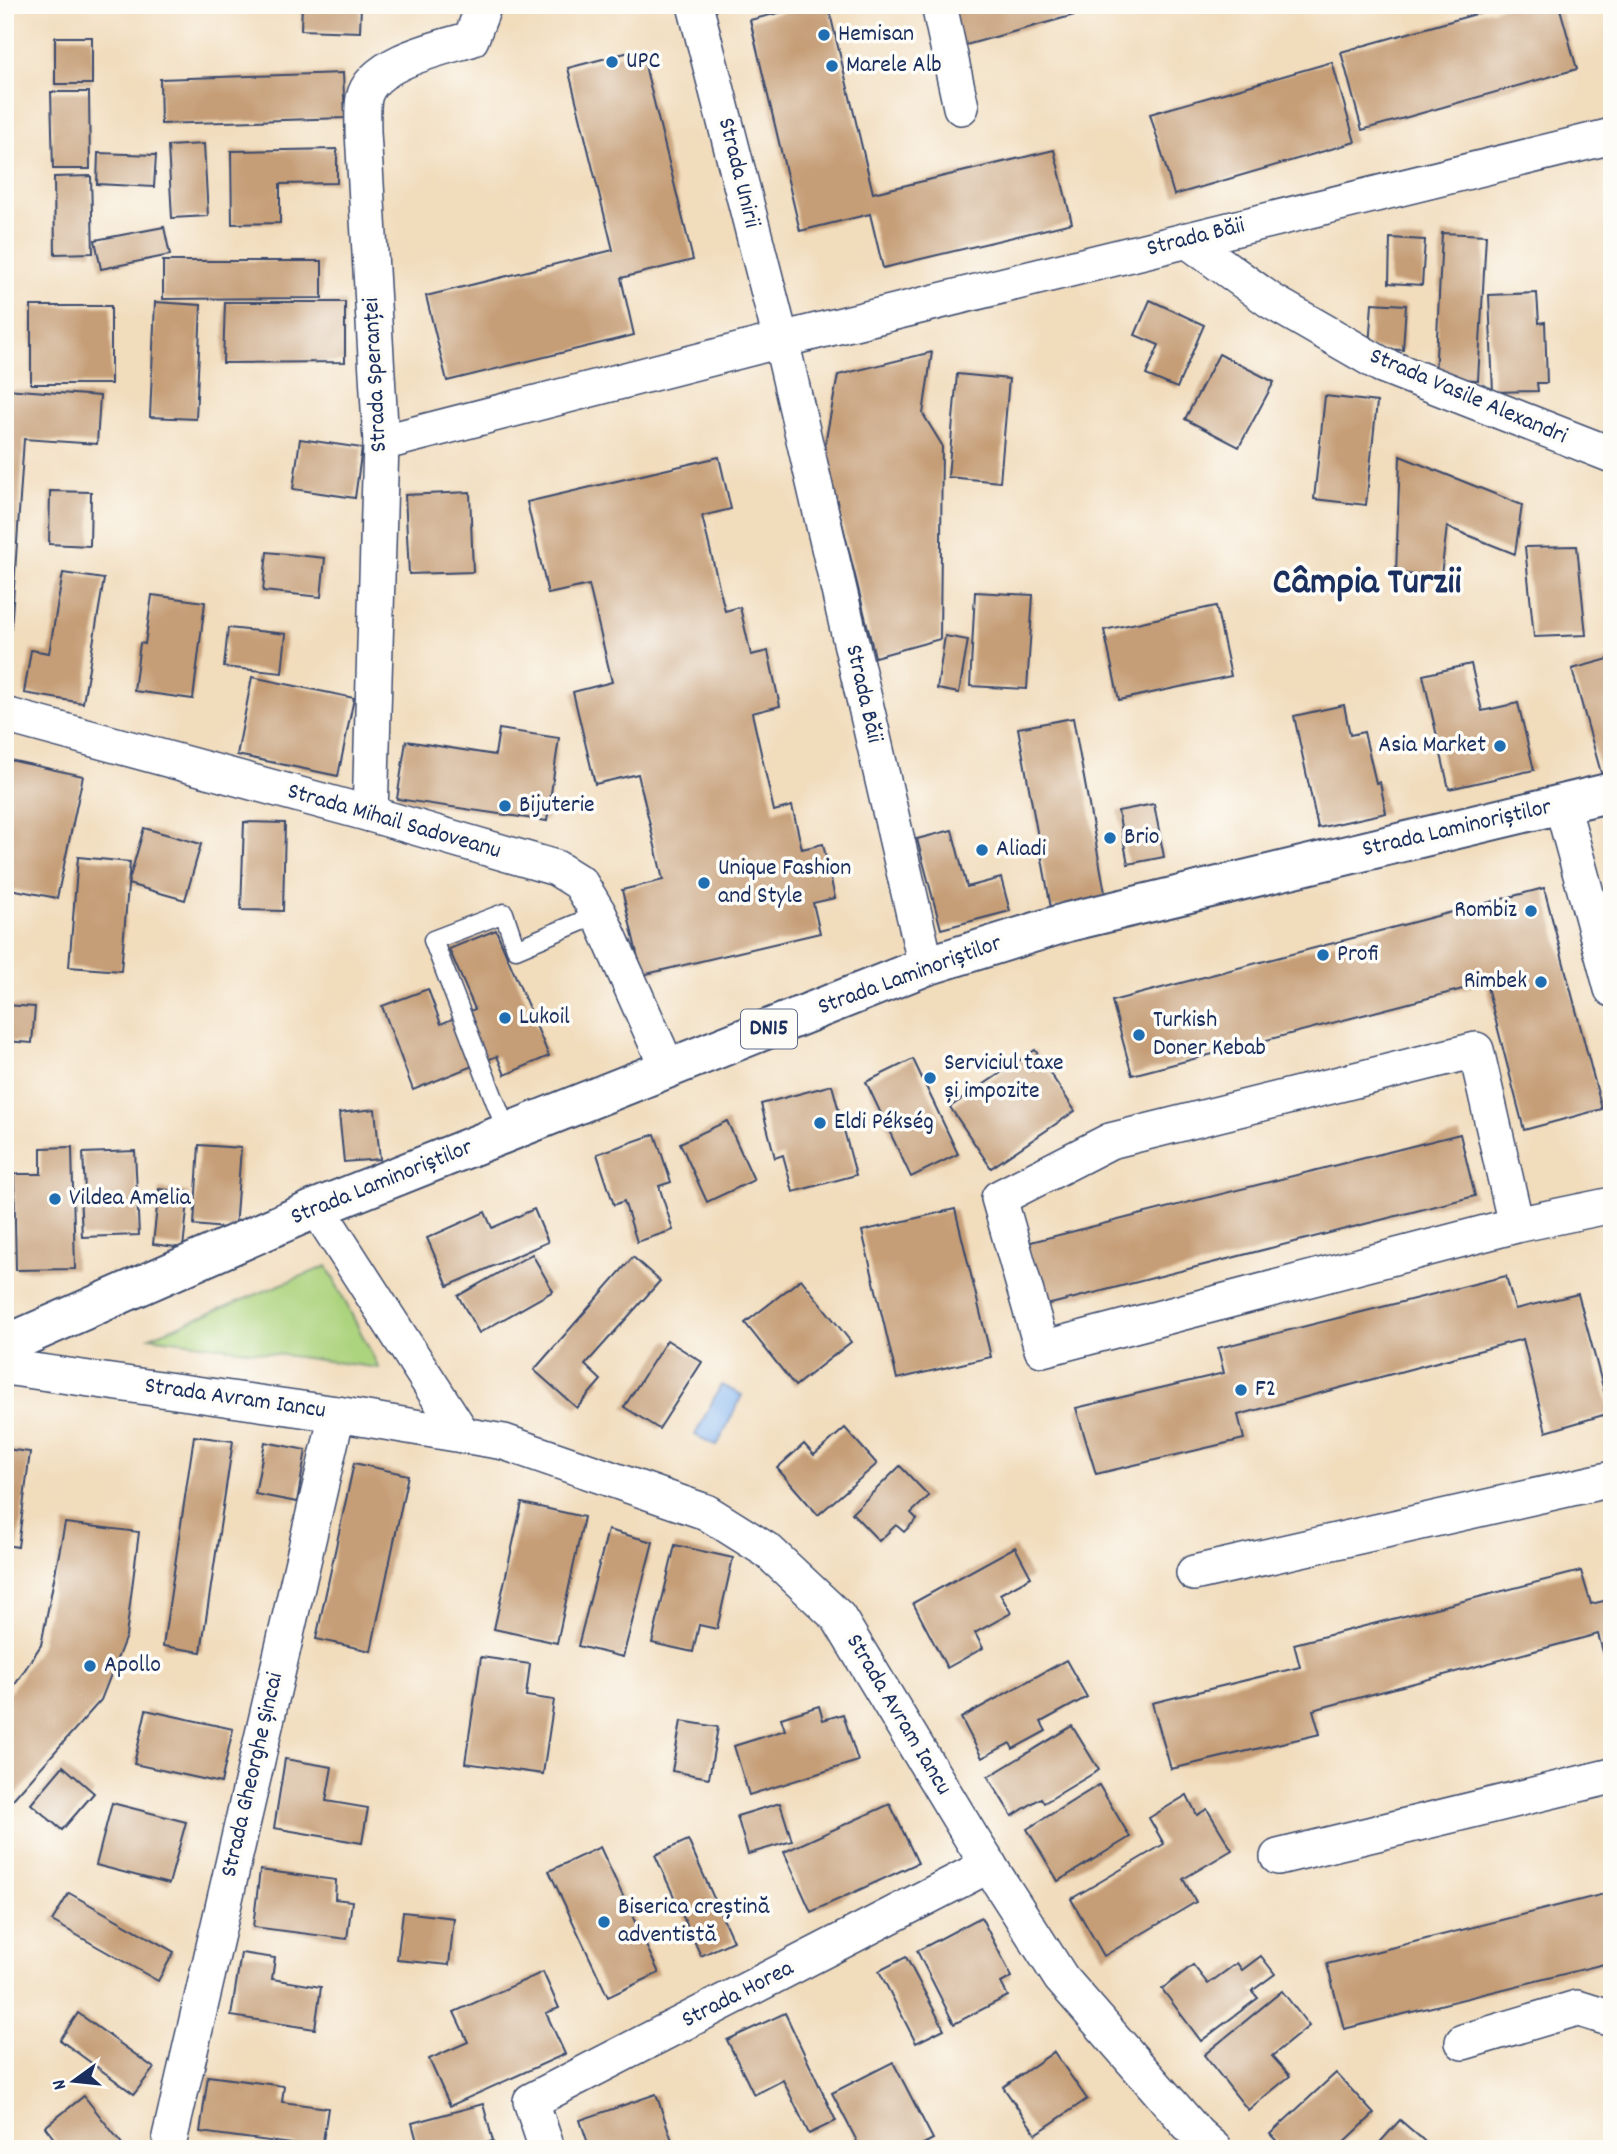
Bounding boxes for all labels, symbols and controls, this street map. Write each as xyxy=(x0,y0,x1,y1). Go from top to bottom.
place label: Hemisan xyxy=(838,18,914,52)
marker: Hemisan xyxy=(816,27,832,43)
place label: UPC xyxy=(626,45,660,79)
place label: Marele Alb xyxy=(846,49,942,83)
marker: UPC xyxy=(604,54,620,70)
marker: Marele Alb xyxy=(824,58,840,74)
street label: Strada Unirii xyxy=(708,114,768,232)
street label: Strada Băii xyxy=(1143,209,1249,267)
street label: Strada Speranței xyxy=(355,297,397,453)
street label: Strada Vasile Alexandri xyxy=(1364,340,1572,454)
district label: Câmpia Turzii xyxy=(1273,557,1461,612)
street label: Strada Băii xyxy=(835,642,891,746)
place label: Asia Market xyxy=(1378,729,1486,763)
marker: Asia Market xyxy=(1492,738,1508,754)
street label: Strada Mihail Sadoveanu xyxy=(283,775,505,869)
place label: Bijuterie xyxy=(519,789,595,823)
street label: Strada Laminoriștilor xyxy=(1359,791,1555,867)
marker: Bijuterie xyxy=(497,798,513,814)
place label: Brio xyxy=(1124,821,1159,855)
marker: Brio xyxy=(1102,830,1118,846)
place label: Aliadi xyxy=(996,833,1046,867)
marker: Aliadi xyxy=(974,842,990,858)
place label: Unique Fashion and Style xyxy=(718,852,851,914)
marker: Unique Fashion and Style xyxy=(696,875,712,891)
place label: Rombiz xyxy=(1454,894,1517,928)
marker: Rombiz xyxy=(1523,903,1539,919)
street label: Strada Laminoriștilor xyxy=(813,927,1007,1025)
place label: Profi xyxy=(1337,938,1379,972)
marker: Profi xyxy=(1315,947,1331,963)
place label: Rimbek xyxy=(1464,965,1527,999)
marker: Rimbek xyxy=(1533,974,1549,990)
place label: Lukoil xyxy=(519,1001,570,1035)
place label: Turkish Doner Kebab xyxy=(1153,1004,1266,1066)
marker: Lukoil xyxy=(497,1010,513,1026)
road number: DN15 xyxy=(741,1010,797,1048)
marker: Turkish Doner Kebab xyxy=(1131,1027,1147,1043)
place label: Serviciul taxe și impozite xyxy=(944,1047,1064,1109)
marker: Serviciul taxe și impozite xyxy=(922,1070,938,1086)
place label: Eldi Pékség xyxy=(834,1106,934,1140)
marker: Eldi Pékség xyxy=(812,1115,828,1131)
street label: Strada Laminoriștilor xyxy=(286,1131,478,1235)
place label: Vildea Amelia xyxy=(69,1182,191,1216)
marker: Vildea Amelia xyxy=(47,1191,63,1207)
street label: Strada Avram Iancu xyxy=(142,1369,328,1429)
place label: F2 xyxy=(1255,1373,1276,1407)
marker: F2 xyxy=(1233,1382,1249,1398)
street label: Strada Avram Iancu xyxy=(836,1628,960,1802)
place label: Apollo xyxy=(104,1649,161,1683)
marker: Apollo xyxy=(82,1658,98,1674)
street label: Strada Gheorghe Șincai xyxy=(213,1669,293,1881)
place label: Biserica creștină adventistă xyxy=(618,1891,770,1953)
marker: Biserica creștină adventistă xyxy=(596,1914,612,1930)
street label: Strada Horea xyxy=(676,1952,800,2038)
north arrow xyxy=(38,2046,108,2116)
text: N xyxy=(47,2076,75,2093)

